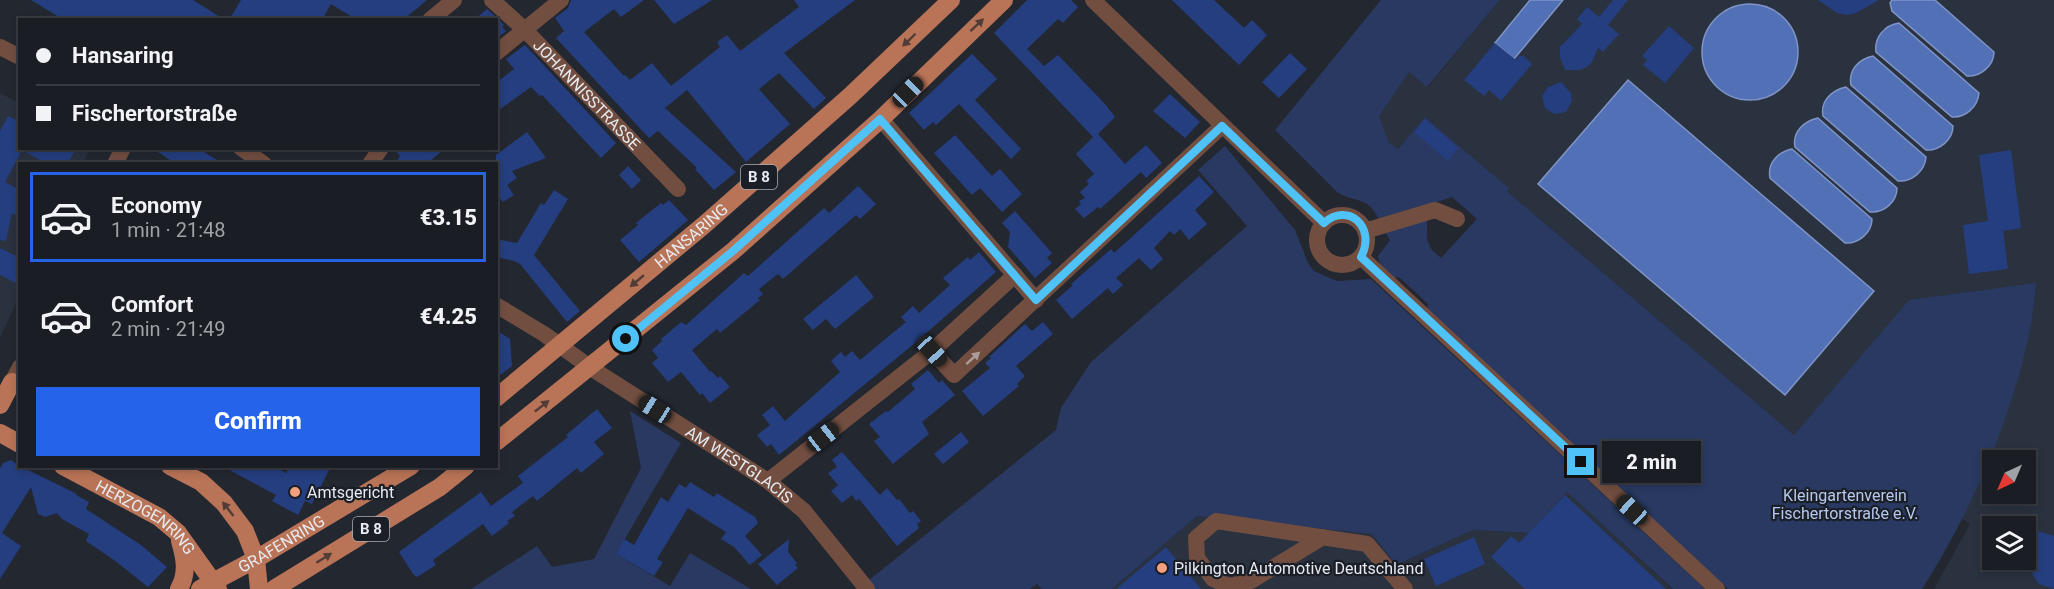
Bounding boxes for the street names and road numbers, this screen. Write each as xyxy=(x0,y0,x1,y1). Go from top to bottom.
street label: JOHANNISSTRASSE xyxy=(529,36,644,154)
road number: B 8 xyxy=(741,165,777,189)
street label: HANSARING xyxy=(651,199,732,272)
street label: AM WESTGLACIS xyxy=(682,422,796,507)
street label: HERZOGENRING xyxy=(92,476,199,558)
street label: GRAFENRING xyxy=(235,511,328,577)
road number: B 8 xyxy=(353,517,389,541)

